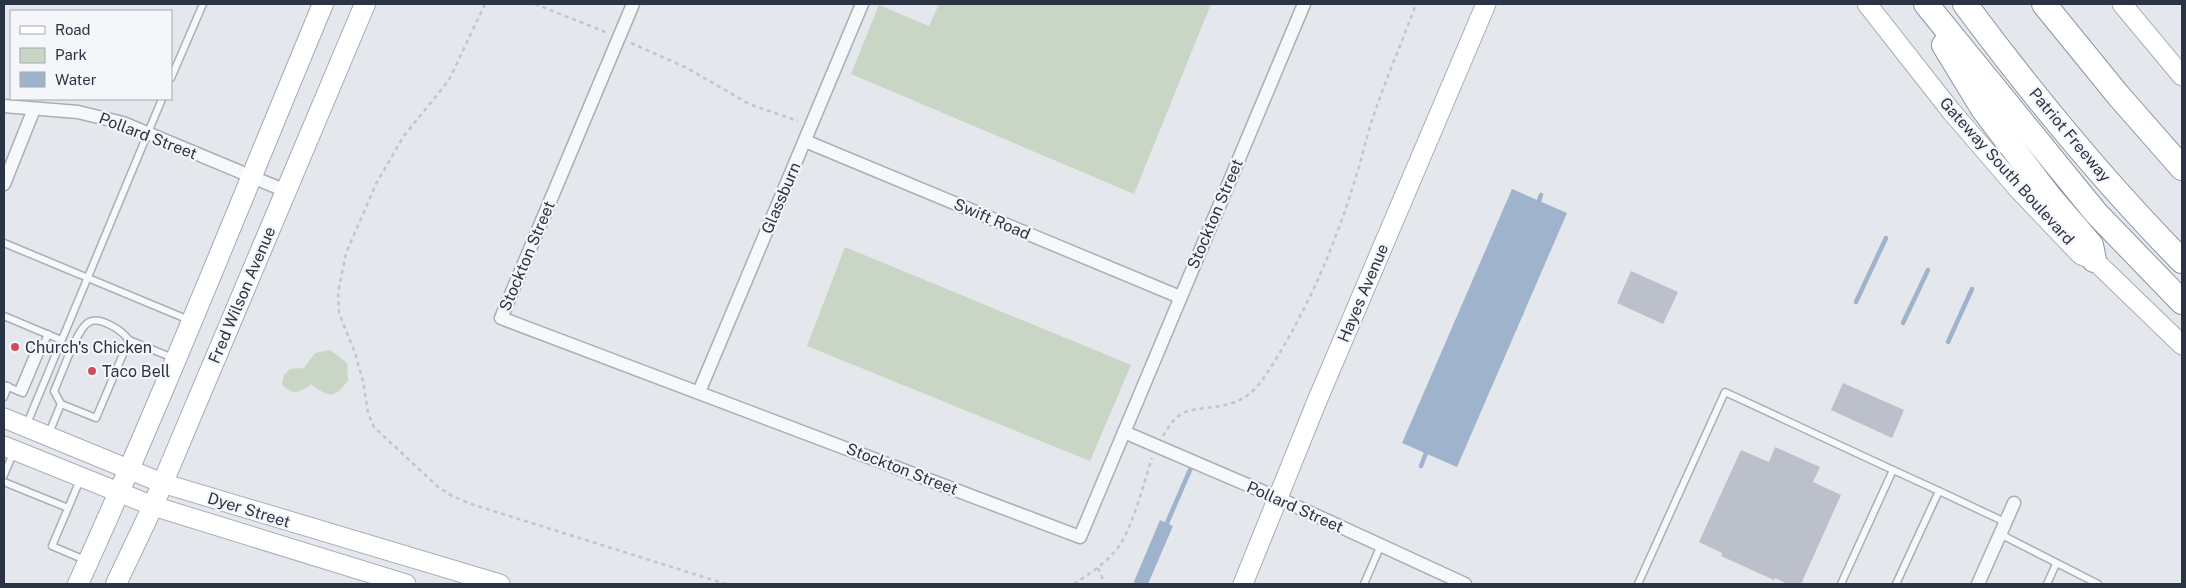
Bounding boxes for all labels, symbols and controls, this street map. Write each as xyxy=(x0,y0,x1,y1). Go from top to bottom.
legend xyxy=(10,10,172,100)
text: Road xyxy=(55,21,91,38)
text: Park xyxy=(55,46,87,63)
text: Water xyxy=(55,71,97,88)
street label: Patriot Freeway xyxy=(2025,84,2115,186)
street label: Gateway South Boulevard xyxy=(1936,93,2078,249)
street label: Pollard Street xyxy=(96,109,200,163)
street label: Stockton Street xyxy=(1183,156,1247,272)
street label: Glassburn xyxy=(757,159,805,237)
street label: Swift Road xyxy=(951,194,1033,244)
street label: Stockton Street xyxy=(495,198,559,314)
street label: Fred Wilson Avenue xyxy=(205,224,279,366)
street label: Hayes Avenue xyxy=(1334,241,1392,345)
place label: Church's Chicken xyxy=(25,338,152,357)
marker: Church's Chicken xyxy=(9,341,21,353)
place label: Taco Bell xyxy=(102,362,170,381)
marker: Taco Bell xyxy=(86,365,98,377)
street label: Stockton Street xyxy=(844,439,960,499)
street label: Pollard Street xyxy=(1244,477,1346,537)
street label: Dyer Street xyxy=(205,488,293,532)

